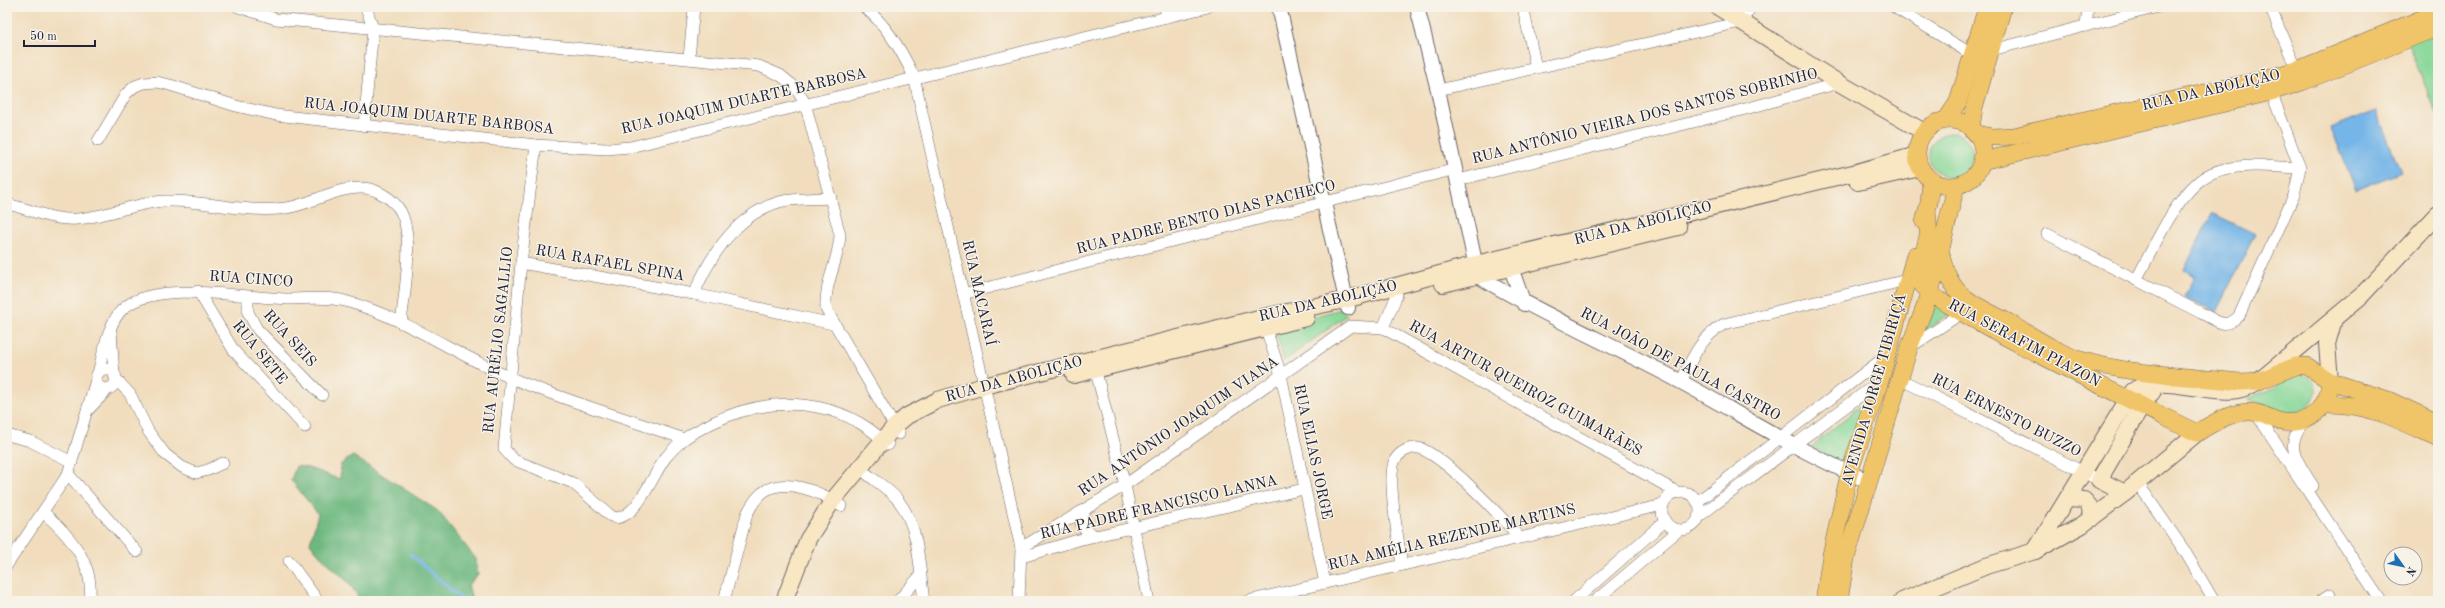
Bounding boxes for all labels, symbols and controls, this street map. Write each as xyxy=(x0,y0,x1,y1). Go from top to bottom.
scale bar xyxy=(24,22,95,48)
text: 50 m xyxy=(30,30,57,43)
street label: RUA ANTÔNIO VIEIRA DOS SANTOS SOBRINHO xyxy=(1470,64,1819,167)
street label: RUA DA ABOLIÇÃO xyxy=(2140,65,2282,114)
street label: RUA JOAQUIM DUARTE BARBOSA xyxy=(620,66,869,138)
street label: RUA JOAQUIM DUARTE BARBOSA xyxy=(303,96,555,138)
street label: RUA PADRE BENTO DIAS PACHECO xyxy=(1075,178,1337,258)
street label: RUA DA ABOLIÇÃO xyxy=(1572,197,1713,248)
street label: RUA MACARAÍ xyxy=(959,238,1000,348)
street label: RUA RAFAEL SPINA xyxy=(534,243,686,285)
street label: RUA AURÉLIO SAGALLIO xyxy=(479,246,516,434)
street label: RUA CINCO xyxy=(208,270,294,290)
street label: RUA DA ABOLIÇÃO xyxy=(1257,276,1399,325)
street label: AVENIDA JORGE TIBIRIÇÁ xyxy=(1837,291,1910,488)
street label: RUA SERAFIM PIAZON xyxy=(1945,297,2103,391)
street label: RUA JOÃO DE PAULA CASTRO xyxy=(1577,303,1784,424)
street label: RUA SEIS xyxy=(260,308,318,370)
street label: RUA ARTUR QUEIROZ GUIMARÃES xyxy=(1406,316,1645,459)
street label: RUA SETE xyxy=(229,318,289,388)
street label: RUA DA ABOLIÇÃO xyxy=(943,352,1084,406)
street label: RUA ANTÔNIO JOAQUIM VIANA xyxy=(1075,352,1282,500)
street label: RUA ERNESTO BUZZO xyxy=(1929,372,2083,460)
street label: RUA ELIAS JORGE xyxy=(1290,383,1334,521)
street label: RUA PADRE FRANCISCO LANNA xyxy=(1039,473,1280,543)
street label: RUA AMÉLIA REZENDE MARTINS xyxy=(1326,499,1577,574)
north arrow xyxy=(2383,546,2423,586)
text: N xyxy=(2403,564,2417,578)

